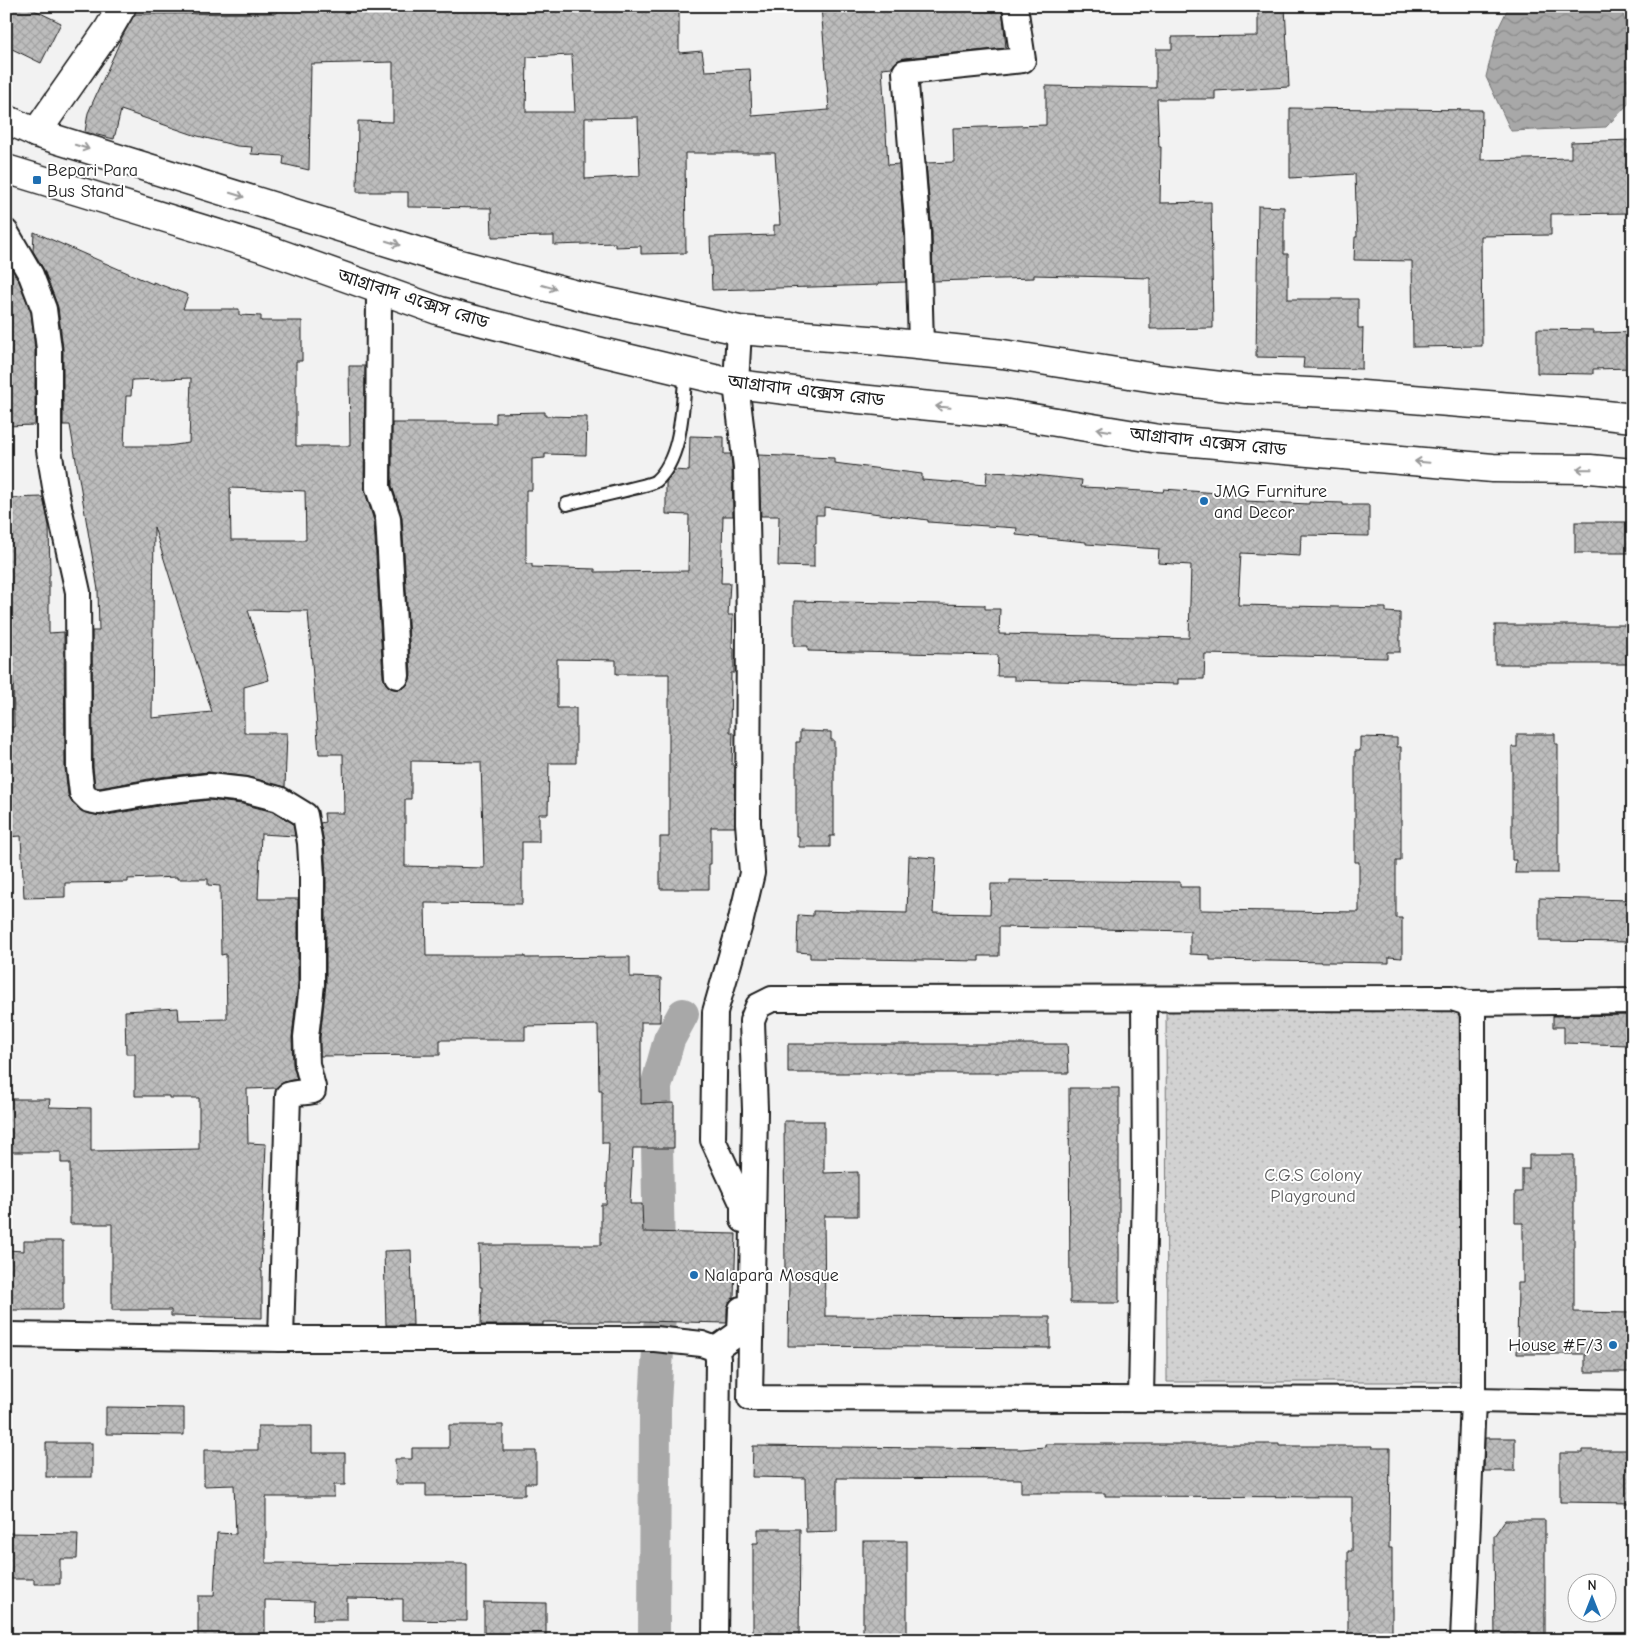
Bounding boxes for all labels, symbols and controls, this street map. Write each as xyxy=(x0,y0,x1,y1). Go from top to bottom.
one-way arrow xyxy=(74,143,90,152)
place label: Bepari Para Bus Stand xyxy=(47,160,138,202)
marker: Bepari Para Bus Stand xyxy=(31,174,43,186)
one-way arrow xyxy=(229,191,245,201)
one-way arrow xyxy=(384,239,400,249)
street label: আগ্রাবাদ এক্সেস রোড xyxy=(334,264,491,333)
one-way arrow xyxy=(541,283,557,293)
street label: আগ্রাবাদ এক্সেস রোড xyxy=(726,371,886,411)
one-way arrow xyxy=(935,403,951,412)
street label: আগ্রাবাদ এক্সেস রোড xyxy=(1128,423,1288,461)
one-way arrow xyxy=(1096,425,1112,435)
one-way arrow xyxy=(1414,457,1430,467)
one-way arrow xyxy=(1576,464,1592,474)
place label: JMG Furniture and Decor xyxy=(1214,481,1327,523)
marker: JMG Furniture and Decor xyxy=(1198,495,1210,507)
park label: C.G.S Colony Playground xyxy=(1264,1165,1363,1207)
place label: Nalapara Mosque xyxy=(704,1265,839,1286)
marker: Nalapara Mosque xyxy=(688,1269,700,1281)
place label: House #F/3 xyxy=(1508,1335,1603,1356)
marker: House #F/3 xyxy=(1607,1339,1619,1351)
north arrow xyxy=(1566,1574,1616,1624)
text: N xyxy=(1587,1577,1597,1594)

